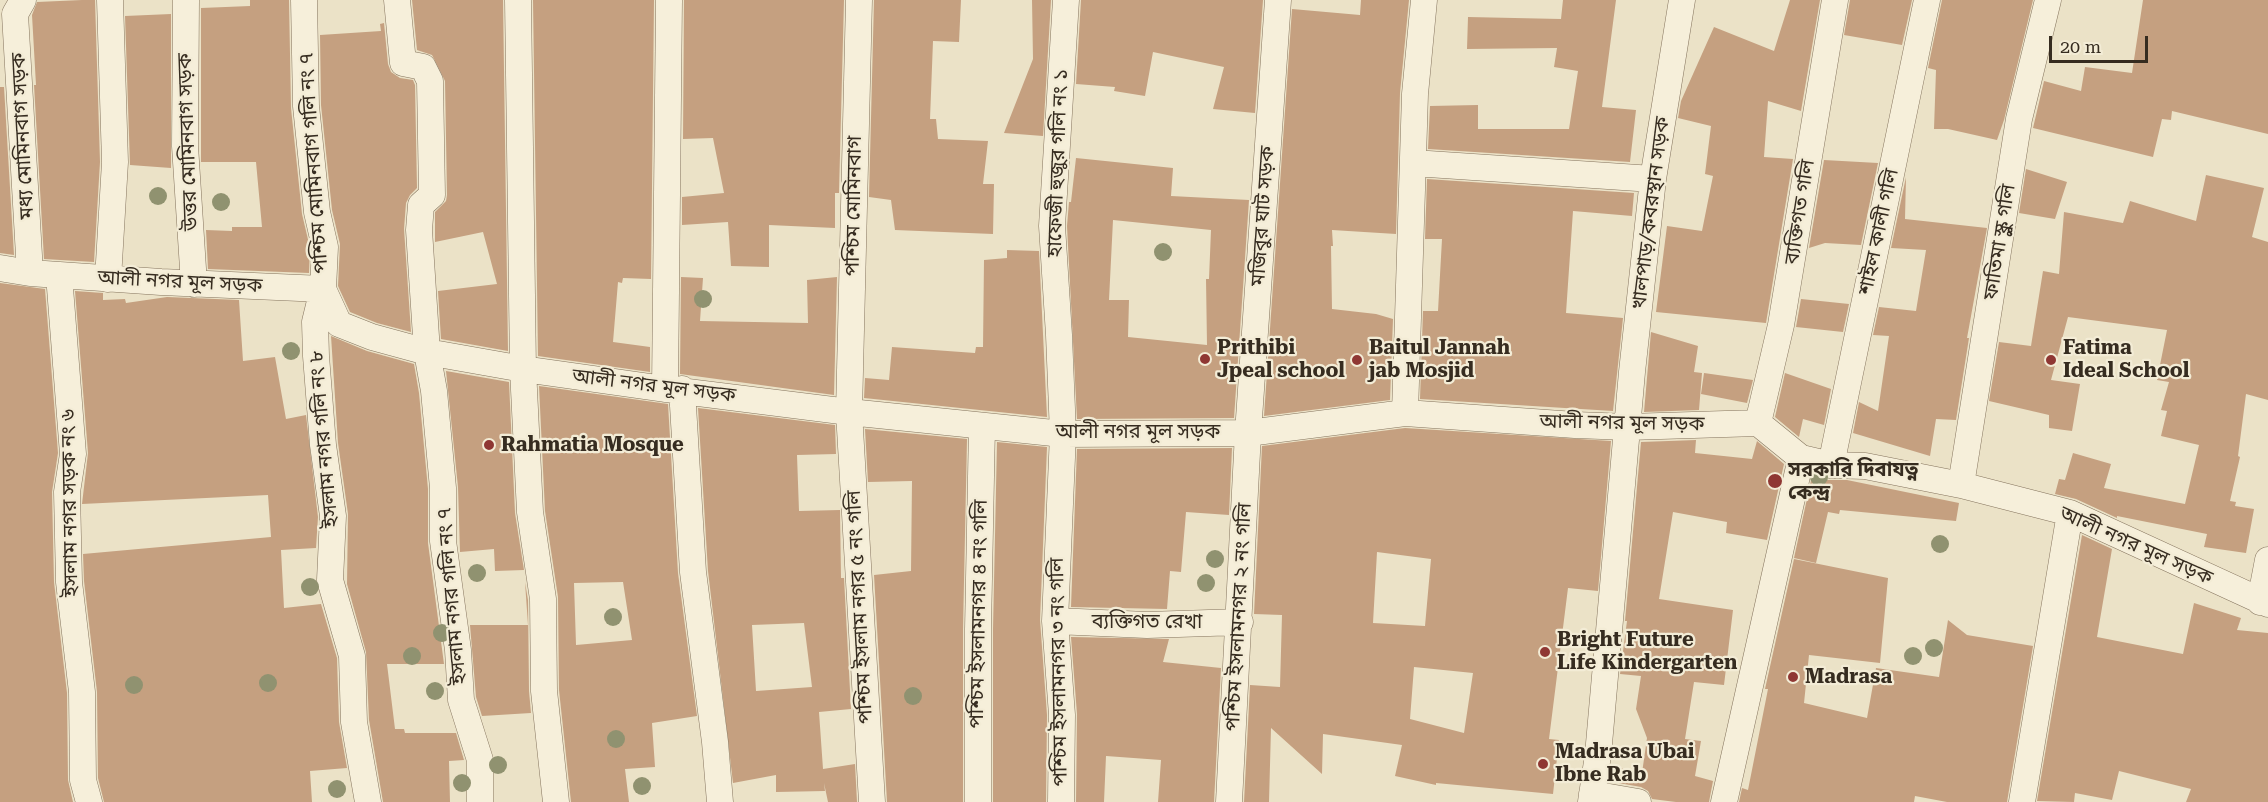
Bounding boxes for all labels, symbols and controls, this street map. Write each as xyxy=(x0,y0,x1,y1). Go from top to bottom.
scale bar xyxy=(2052,24,2151,62)
text: 20 m xyxy=(2060,36,2101,57)
street label: মধ্য মোমিনবাগ সড়ক xyxy=(7,52,39,220)
street label: পশ্চিম মোমিনবাগ গলি নং ৭ xyxy=(294,52,334,274)
street label: উত্তর মোমিনবাগ সড়ক xyxy=(173,53,203,231)
street label: হাফেজী হুজুর গলি নং ১ xyxy=(1043,68,1073,258)
street label: খালপাড়/কবরস্থান সড়ক xyxy=(1627,115,1675,311)
street label: পশ্চিম মোমিনবাগ xyxy=(841,136,867,276)
street label: মজিবুর ঘাট সড়ক xyxy=(1246,145,1280,287)
street label: ব্যক্তিগত গলি xyxy=(1780,158,1820,266)
street label: শাইল কালী গলি xyxy=(1854,167,1904,297)
street label: ফাতিমা স্কুল গলি xyxy=(1979,182,2021,302)
street label: আলী নগর মূল সড়ক xyxy=(97,266,263,298)
place label: Prithibi Jpeal school xyxy=(1217,336,1345,383)
place label: Baitul Jannah jab Mosjid xyxy=(1369,336,1510,383)
place label: Fatima Ideal School xyxy=(2063,336,2189,383)
street label: ইসলাম নগর গলি নং ৮ xyxy=(304,349,344,529)
marker: Prithibi Jpeal school xyxy=(1198,352,1212,366)
marker: Baitul Jannah jab Mosjid xyxy=(1350,353,1364,367)
marker: Fatima Ideal School xyxy=(2044,353,2058,367)
street label: আলী নগর মূল সড়ক xyxy=(571,364,737,408)
street label: ইসলাম নগর সড়ক নং ৬ xyxy=(56,409,84,597)
street label: আলী নগর মূল সড়ক xyxy=(1539,410,1705,436)
street label: আলী নগর মূল সড়ক xyxy=(1056,420,1220,444)
place label: Rahmatia Mosque xyxy=(501,433,684,457)
marker: Rahmatia Mosque xyxy=(482,438,496,452)
place label: সরকারি দিবাযত্ন কেন্দ্র xyxy=(1788,458,1918,505)
marker: সরকারি দিবাযত্ন কেন্দ্র xyxy=(1766,472,1784,490)
street label: পশ্চিম ইসলাম নগর ৫ নং গলি xyxy=(842,490,878,724)
street label: পশ্চিম ইসলামনগর ৪ নং গলি xyxy=(965,499,993,729)
street label: পশ্চিম ইসলামনগর ২ নং গলি xyxy=(1221,502,1257,732)
street label: আলী নগর মূল সড়ক xyxy=(2056,502,2216,590)
street label: ইসলাম নগর গলি নং ৭ xyxy=(432,506,472,686)
street label: পশ্চিম ইসলামনগর ৩ নং গলি xyxy=(1045,557,1073,787)
street label: ব্যক্তিগত রেখা xyxy=(1092,610,1202,634)
place label: Bright Future Life Kindergarten xyxy=(1557,628,1737,675)
marker: Bright Future Life Kindergarten xyxy=(1538,645,1552,659)
place label: Madrasa xyxy=(1805,665,1892,689)
marker: Madrasa xyxy=(1786,670,1800,684)
place label: Madrasa Ubai Ibne Rab xyxy=(1555,740,1694,787)
marker: Madrasa Ubai Ibne Rab xyxy=(1536,757,1550,771)

